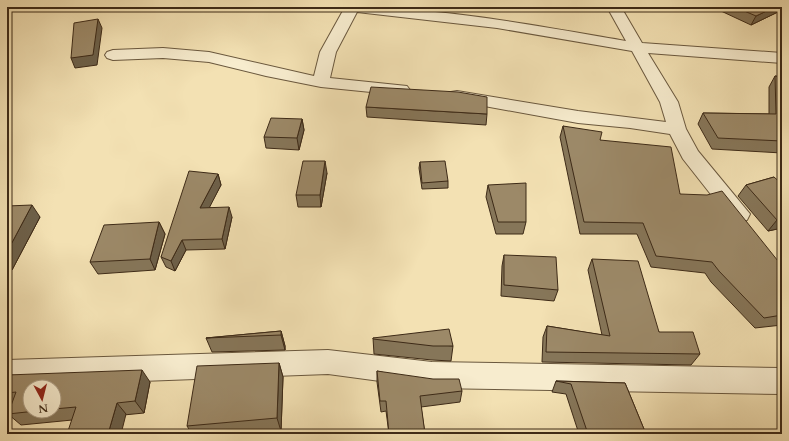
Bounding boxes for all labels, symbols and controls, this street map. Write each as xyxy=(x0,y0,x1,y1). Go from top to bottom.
north arrow xyxy=(22,379,62,419)
text: N xyxy=(37,400,49,417)

